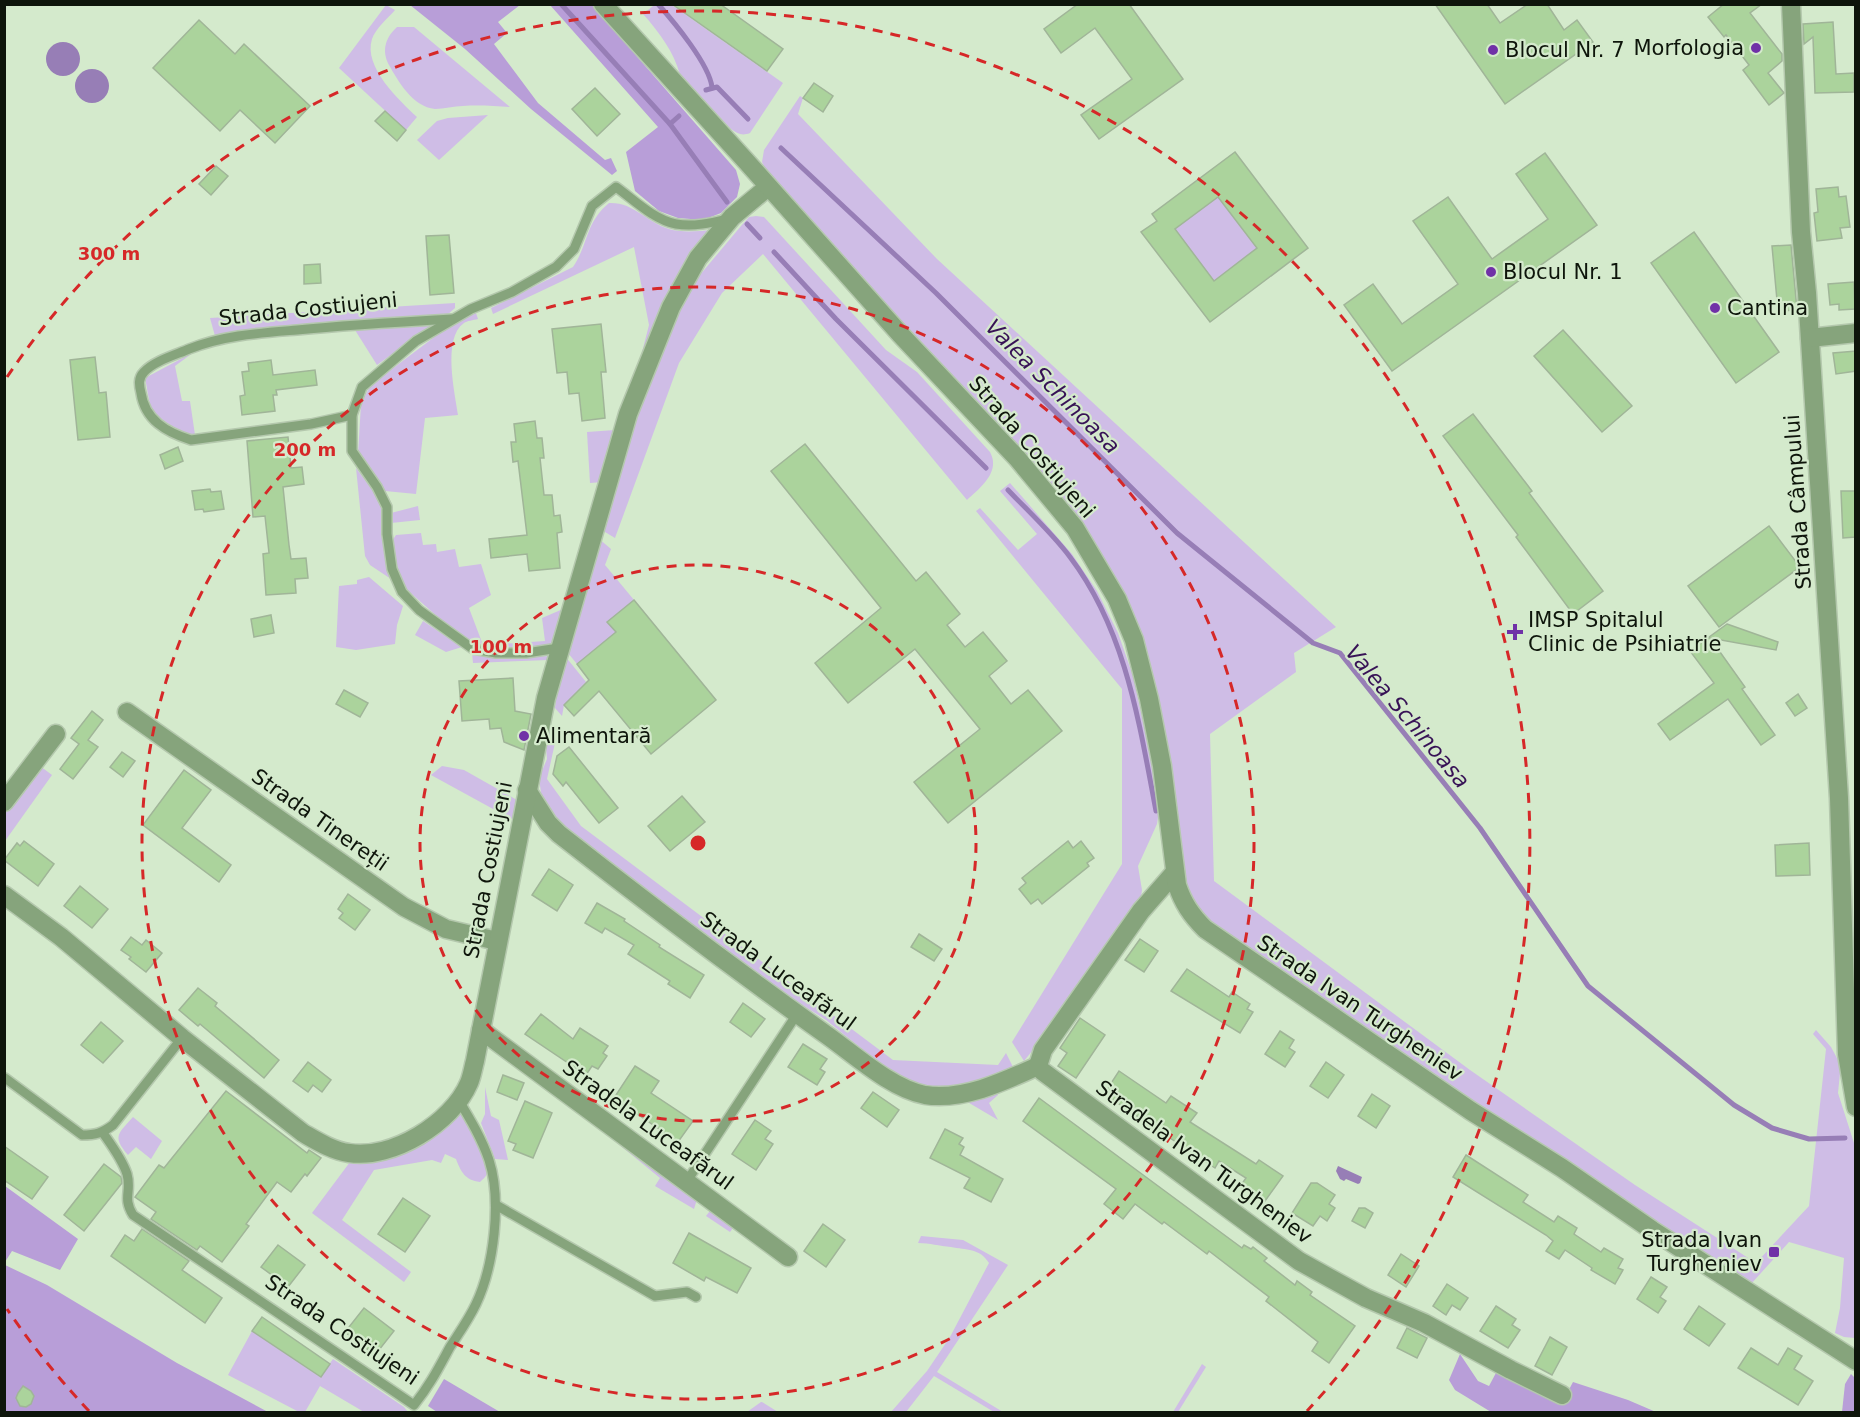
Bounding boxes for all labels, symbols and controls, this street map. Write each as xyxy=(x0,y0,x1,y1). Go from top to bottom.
place label: Morfologia xyxy=(1633,36,1744,60)
place label: Blocul Nr. 7 xyxy=(1505,38,1625,62)
marker: Morfologia xyxy=(1749,41,1763,55)
marker: Blocul Nr. 7 xyxy=(1486,43,1500,57)
text: 300 m xyxy=(78,243,140,264)
place label: Blocul Nr. 1 xyxy=(1503,260,1623,284)
marker: Blocul Nr. 1 xyxy=(1484,265,1498,279)
street label: Strada Costiujeni xyxy=(217,288,399,330)
place label: Cantina xyxy=(1727,296,1808,320)
marker: Cantina xyxy=(1708,301,1722,315)
water label: Valea Schinoasa xyxy=(980,314,1125,459)
street label: Strada Costiujeni xyxy=(964,371,1100,523)
street label: Strada Câmpului xyxy=(1780,414,1816,590)
text: 200 m xyxy=(274,439,336,460)
place label: IMSP Spitalul Clinic de Psihiatrie xyxy=(1528,608,1721,656)
marker: IMSP Spitalul Clinic de Psihiatrie xyxy=(1506,623,1524,641)
text: 100 m xyxy=(470,636,532,657)
water label: Valea Schinoasa xyxy=(1340,640,1475,793)
place label: Alimentară xyxy=(536,724,651,748)
marker: Alimentară xyxy=(517,729,531,743)
street label: Strada Tinereții xyxy=(247,764,393,876)
street label: Strada Costiujeni xyxy=(459,780,517,960)
centre of rings xyxy=(688,833,708,853)
street label: Strada Luceafărul xyxy=(696,907,860,1035)
street label: Strada Ivan Turgheniev xyxy=(1253,930,1467,1086)
street label: Stradela Luceafărul xyxy=(558,1055,738,1195)
street label: Stradela Ivan Turgheniev xyxy=(1091,1075,1317,1249)
place label: Strada Ivan Turgheniev xyxy=(1641,1228,1762,1276)
marker: Strada Ivan Turgheniev xyxy=(1767,1245,1781,1259)
street label: Strada Costiujeni xyxy=(261,1270,423,1390)

